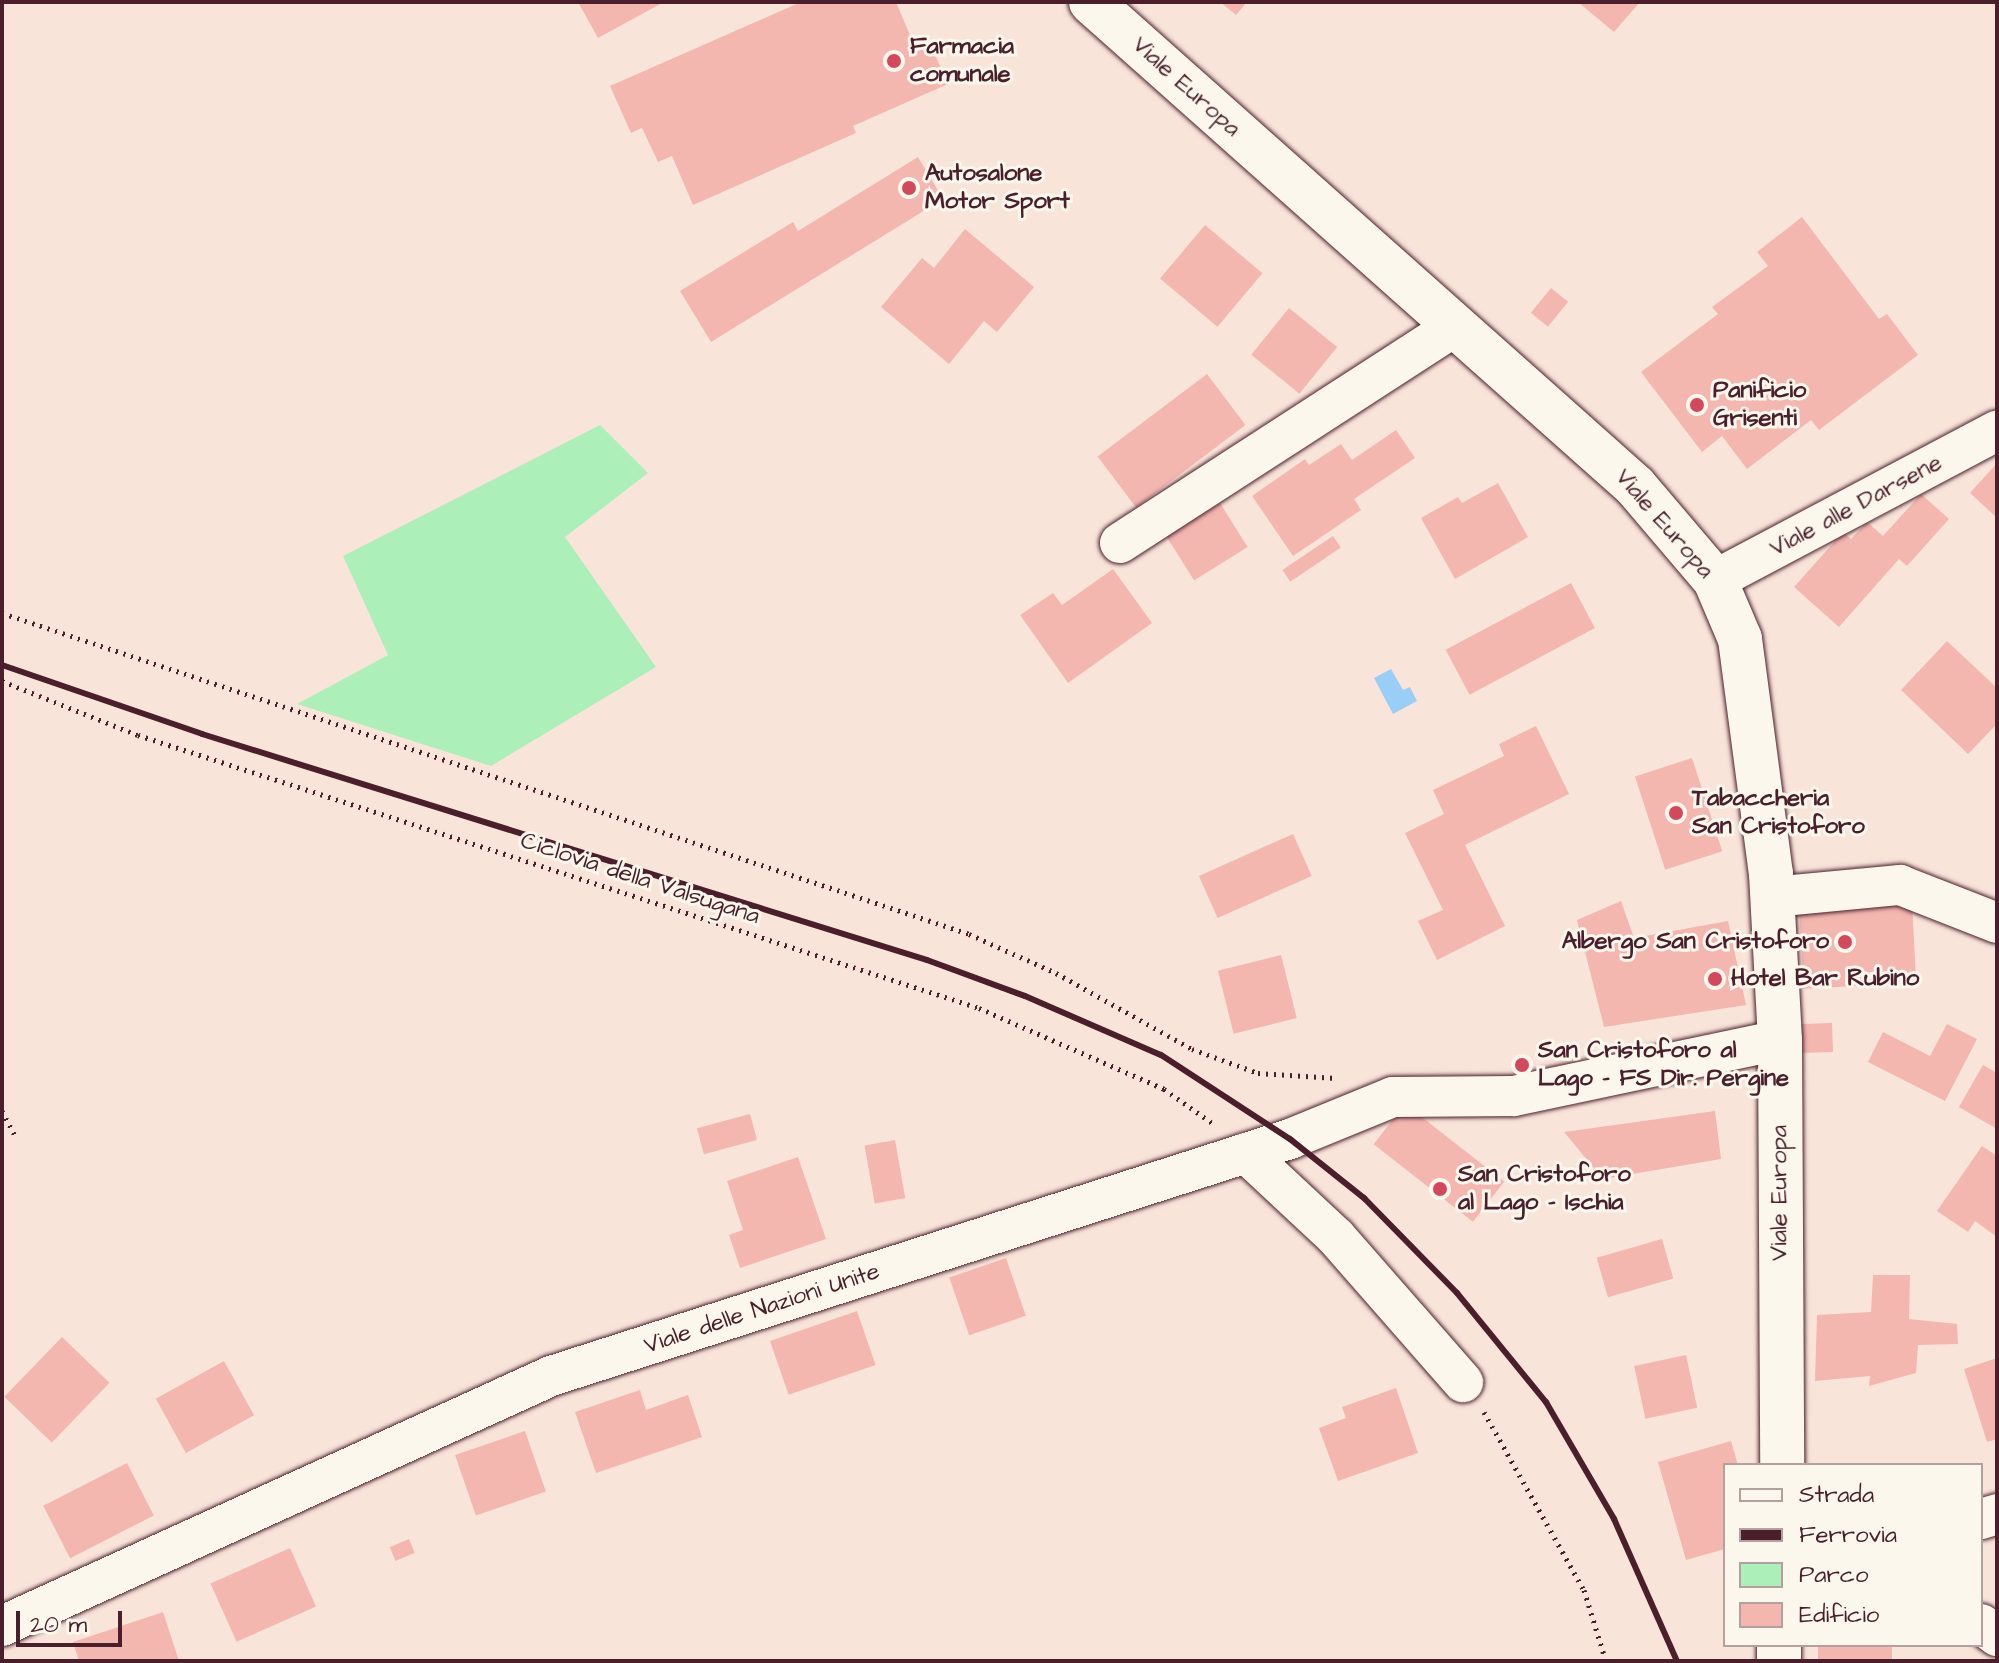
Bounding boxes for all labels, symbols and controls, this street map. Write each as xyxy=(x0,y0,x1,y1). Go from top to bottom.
street label: Viale Europa xyxy=(1126,31,1246,143)
place label: Farmacia comunale xyxy=(910,33,1014,89)
marker: Farmacia comunale xyxy=(885,52,903,70)
place label: Autosalone Motor Sport xyxy=(925,160,1070,216)
marker: Autosalone Motor Sport xyxy=(900,179,918,197)
place label: Panificio Grisenti xyxy=(1713,377,1806,433)
marker: Panificio Grisenti xyxy=(1688,396,1706,414)
street label: Viale alle Darsene xyxy=(1765,449,1947,563)
street label: Viale Europa xyxy=(1609,463,1719,585)
place label: Tabaccheria San Cristoforo xyxy=(1692,785,1865,841)
marker: Tabaccheria San Cristoforo xyxy=(1667,804,1685,822)
street label: Ciclovia della Valsugana xyxy=(517,827,763,931)
place label: Albergo San Cristoforo xyxy=(1562,928,1829,956)
marker: Albergo San Cristoforo xyxy=(1836,933,1854,951)
place label: Hotel Bar Rubino xyxy=(1731,965,1919,993)
marker: Hotel Bar Rubino xyxy=(1706,970,1724,988)
place label: San Cristoforo al Lago - FS Dir. Pergine xyxy=(1538,1037,1789,1093)
marker: San Cristoforo al Lago - FS Dir. Pergine xyxy=(1513,1056,1531,1074)
street label: Viale Europa xyxy=(1766,1125,1794,1261)
place label: San Cristoforo al Lago - Ischia xyxy=(1458,1161,1631,1217)
marker: San Cristoforo al Lago - Ischia xyxy=(1429,1178,1451,1200)
street label: Viale delle Nazioni Unite xyxy=(641,1257,883,1361)
legend xyxy=(1723,1463,1983,1647)
text: Strada xyxy=(1799,1478,1874,1512)
text: Ferrovia xyxy=(1799,1518,1897,1552)
text: Parco xyxy=(1799,1558,1868,1592)
scale bar xyxy=(20,1595,126,1645)
text: Edificio xyxy=(1799,1598,1879,1632)
text: 20 m xyxy=(30,1608,87,1642)

